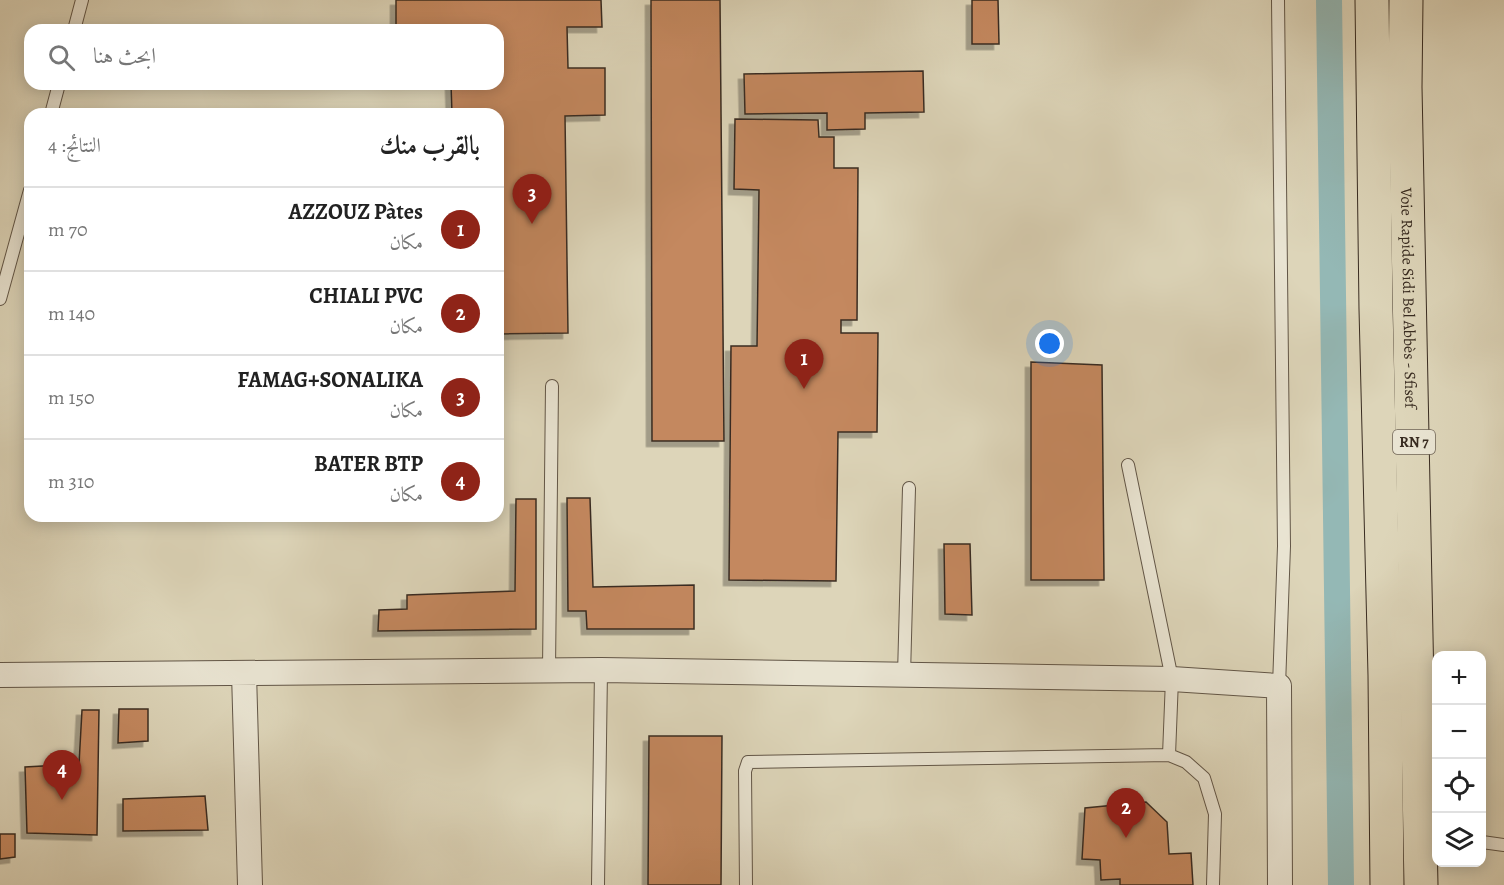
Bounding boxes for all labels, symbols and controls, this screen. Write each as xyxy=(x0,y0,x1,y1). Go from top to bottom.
search box xyxy=(24,24,504,90)
icon: search xyxy=(45,41,78,74)
text: ابحث هنا xyxy=(93,41,156,71)
text: بالقرب منك xyxy=(379,128,480,163)
text: النتائج: 4 xyxy=(48,132,101,159)
pin: 3 xyxy=(512,174,552,224)
street label: Voie Rapide Sidi Bel Abbès - Sfisef xyxy=(1395,187,1421,411)
text: AZZOUZ Pàtes xyxy=(289,197,423,227)
text: 70 m xyxy=(48,216,88,243)
text: 1 xyxy=(457,216,464,243)
text: مكان xyxy=(389,229,423,256)
text: CHIALI PVC xyxy=(309,281,423,311)
text: 140 m xyxy=(48,300,95,327)
text: 2 xyxy=(456,300,465,327)
text: مكان xyxy=(389,313,423,340)
your location xyxy=(1035,329,1064,358)
pin: 1 xyxy=(784,340,824,389)
text: FAMAG+SONALIKA xyxy=(237,365,423,395)
text: 150 m xyxy=(48,384,95,411)
text: 3 xyxy=(456,384,465,411)
text: مكان xyxy=(389,397,423,424)
road number: RN 7 xyxy=(1393,430,1435,454)
text: BATER BTP xyxy=(314,449,423,479)
text: 310 m xyxy=(48,468,94,495)
text: 4 xyxy=(456,468,465,495)
text: مكان xyxy=(389,481,423,508)
map controls xyxy=(1432,651,1486,867)
button: + xyxy=(1432,651,1486,705)
button: − xyxy=(1432,705,1486,759)
pin: 4 xyxy=(42,750,82,800)
button: locate xyxy=(1432,759,1486,813)
pin: 2 xyxy=(1106,788,1146,838)
button: layers xyxy=(1432,813,1486,867)

